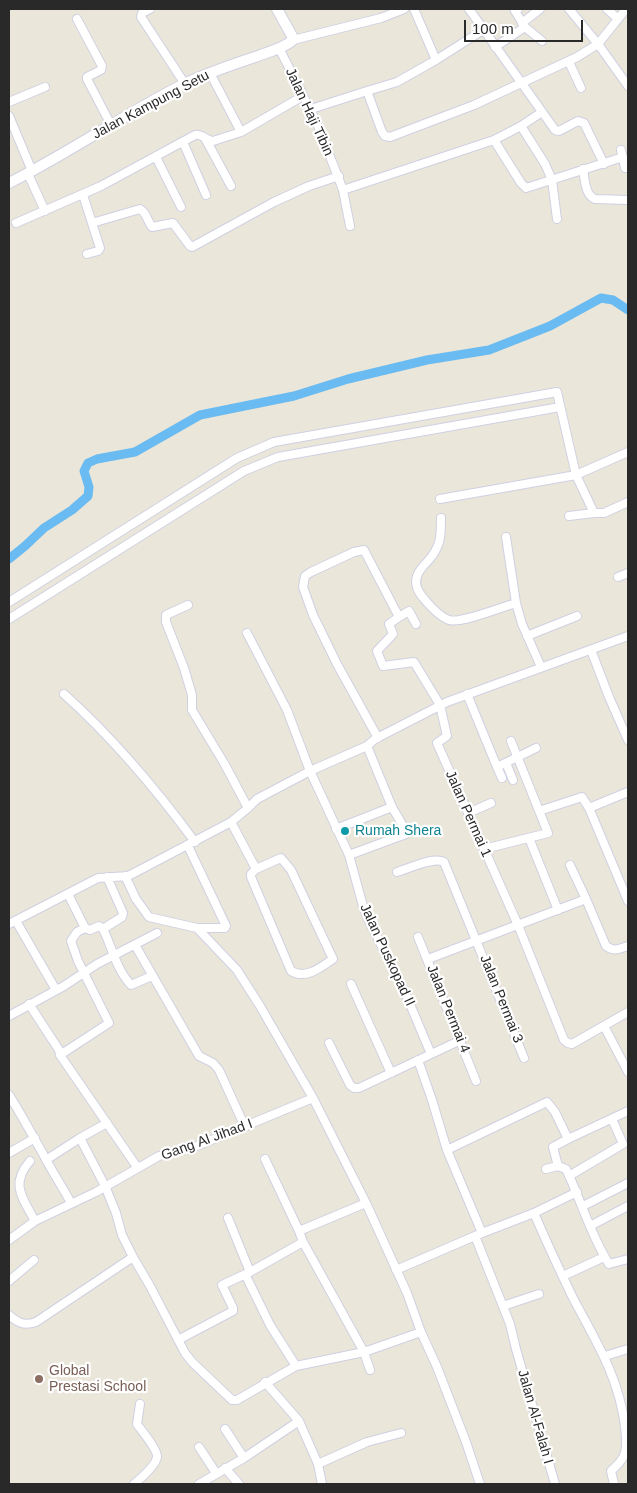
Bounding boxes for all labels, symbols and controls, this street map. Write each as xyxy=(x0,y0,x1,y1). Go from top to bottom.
scale bar xyxy=(467,10,586,42)
text: 100 m xyxy=(472,20,514,37)
street label: Jalan Haji Tibin xyxy=(281,65,337,159)
street label: Jalan Kampung Setu xyxy=(90,67,212,143)
street label: Jalan Permai 1 xyxy=(441,768,495,860)
place label: Rumah Shera xyxy=(355,823,441,839)
marker: Rumah Shera xyxy=(339,825,351,837)
street label: Jalan Puskopad II xyxy=(356,901,418,1009)
street label: Jalan Permai 3 xyxy=(476,953,526,1045)
street label: Jalan Permai 4 xyxy=(423,963,473,1055)
street label: Gang Al Jihad I xyxy=(159,1116,255,1164)
place label: Global Prestasi School xyxy=(49,1363,146,1395)
street label: Jalan Al-Falah I xyxy=(514,1368,556,1466)
marker: Global Prestasi School xyxy=(33,1373,45,1385)

